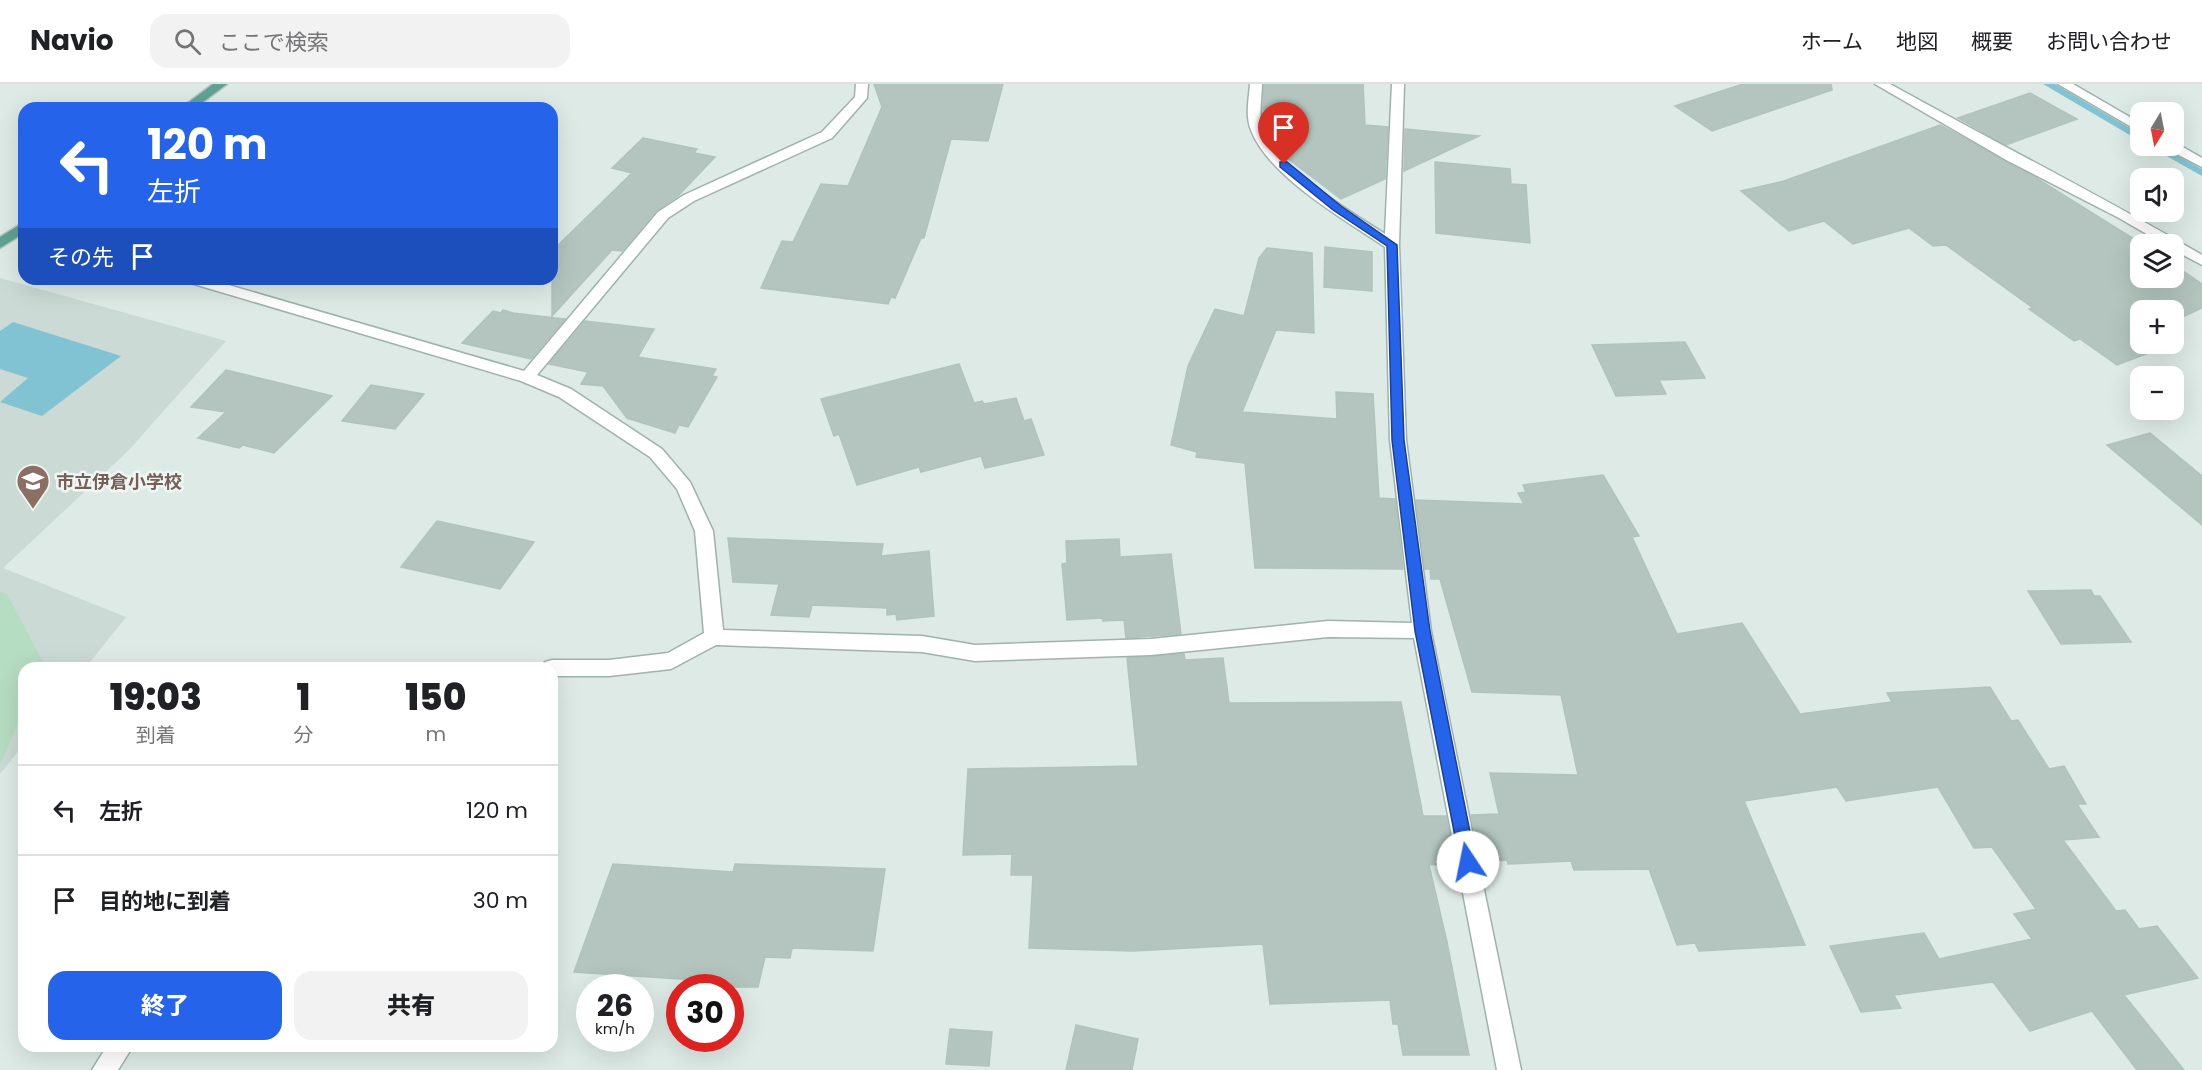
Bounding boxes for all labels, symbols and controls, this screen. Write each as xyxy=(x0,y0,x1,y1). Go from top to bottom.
search box xyxy=(150,14,570,68)
text: Navio xyxy=(30,21,114,60)
icon: search xyxy=(171,25,204,58)
text: ここで検索 xyxy=(219,27,329,58)
text: ホーム xyxy=(1801,27,1863,56)
text: 地図 xyxy=(1896,27,1938,56)
text: 概要 xyxy=(1971,27,2013,56)
text: お問い合わせ xyxy=(2046,27,2172,56)
pin xyxy=(1258,102,1309,164)
north arrow xyxy=(2130,102,2184,156)
map controls xyxy=(2130,102,2184,420)
icon: arrive xyxy=(1267,111,1300,144)
text: 120 m xyxy=(147,115,268,174)
icon: left xyxy=(48,126,126,204)
button: sound xyxy=(2130,168,2184,222)
text: 左折 xyxy=(147,173,201,210)
button: layers xyxy=(2130,234,2184,288)
icon: arrive xyxy=(126,240,159,273)
text: その先 xyxy=(48,242,114,273)
button: + xyxy=(2130,300,2184,354)
button: − xyxy=(2130,366,2184,420)
school or university icon: 市立伊倉小学校 xyxy=(15,463,51,510)
place label: 市立伊倉小学校 xyxy=(56,469,182,494)
text: 19:03 xyxy=(110,672,202,723)
text: 1 xyxy=(297,672,310,723)
text: 150 xyxy=(405,672,466,723)
text: m xyxy=(425,720,446,748)
text: 到着 xyxy=(136,721,176,749)
text: 分 xyxy=(294,721,314,749)
icon: left xyxy=(48,794,81,827)
text: 120 m xyxy=(466,795,528,826)
text: 左折 xyxy=(99,796,143,827)
position arrow xyxy=(1436,830,1500,894)
icon: arrive xyxy=(48,884,81,917)
text: 30 m xyxy=(473,885,528,916)
text: 目的地に到着 xyxy=(99,886,231,917)
button: 終了 xyxy=(48,971,282,1040)
button: 共有 xyxy=(294,971,528,1040)
speed limit sign: 30 xyxy=(666,974,744,1052)
text: 26 xyxy=(597,984,633,1027)
text: km/h xyxy=(595,1018,635,1039)

